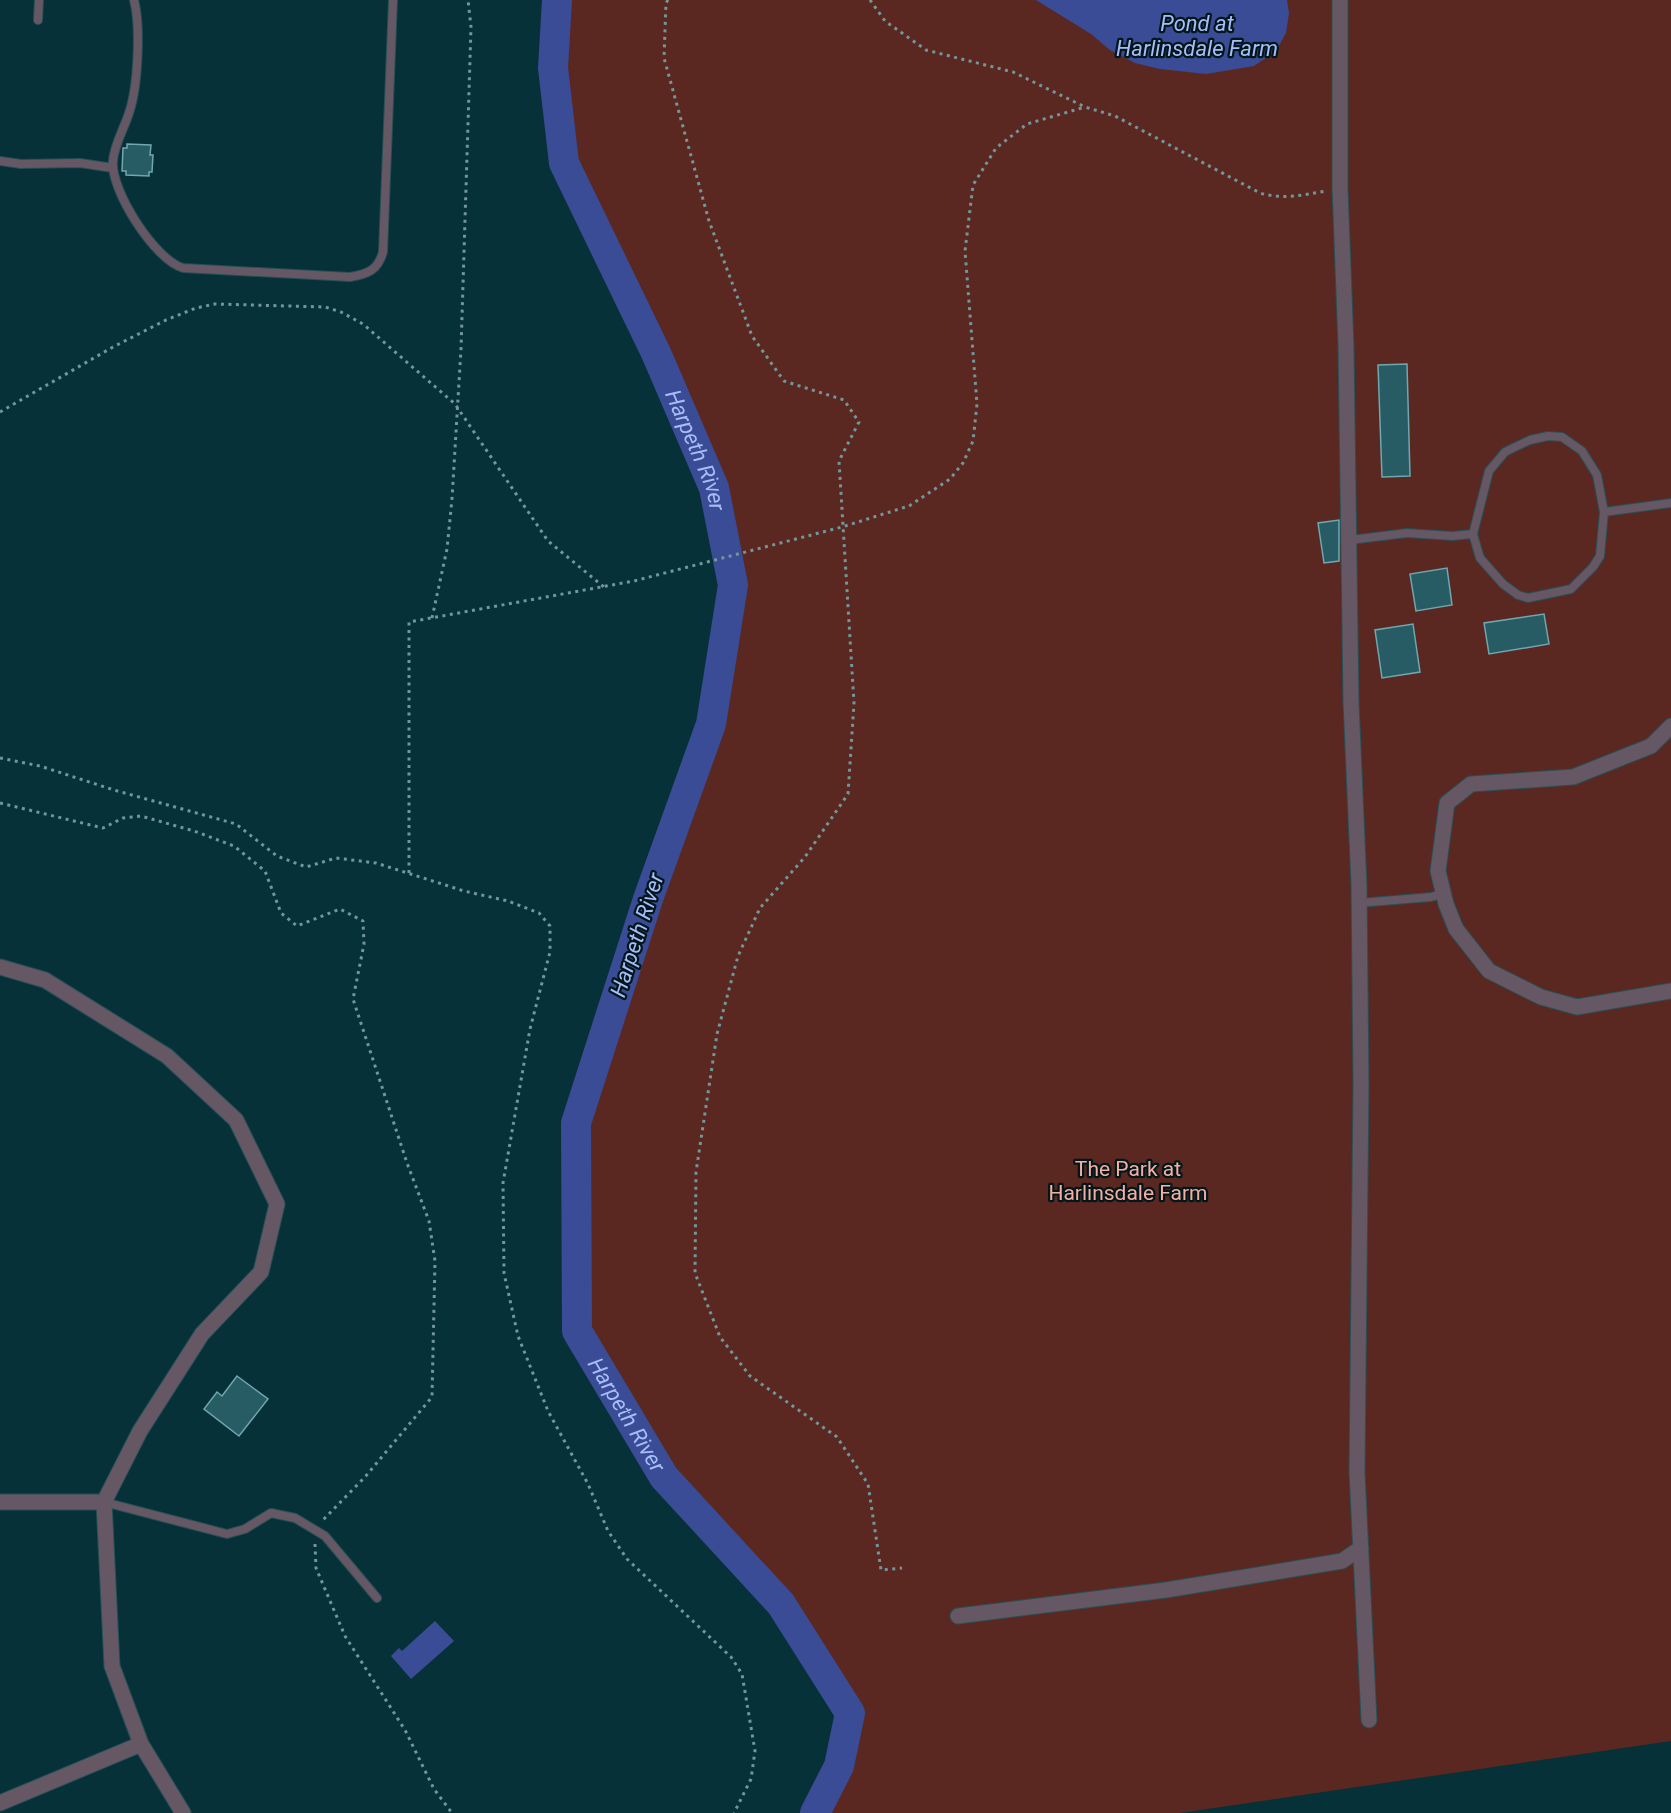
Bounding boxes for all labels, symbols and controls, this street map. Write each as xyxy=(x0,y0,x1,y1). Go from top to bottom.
water label: Pond at Harlinsdale Farm xyxy=(1116,11,1278,61)
water label: Harpeth River xyxy=(661,386,731,513)
water label: Harpeth River xyxy=(605,869,669,1000)
park label: The Park at Harlinsdale Farm xyxy=(1048,1157,1208,1205)
water label: Harpeth River xyxy=(583,1353,671,1477)

